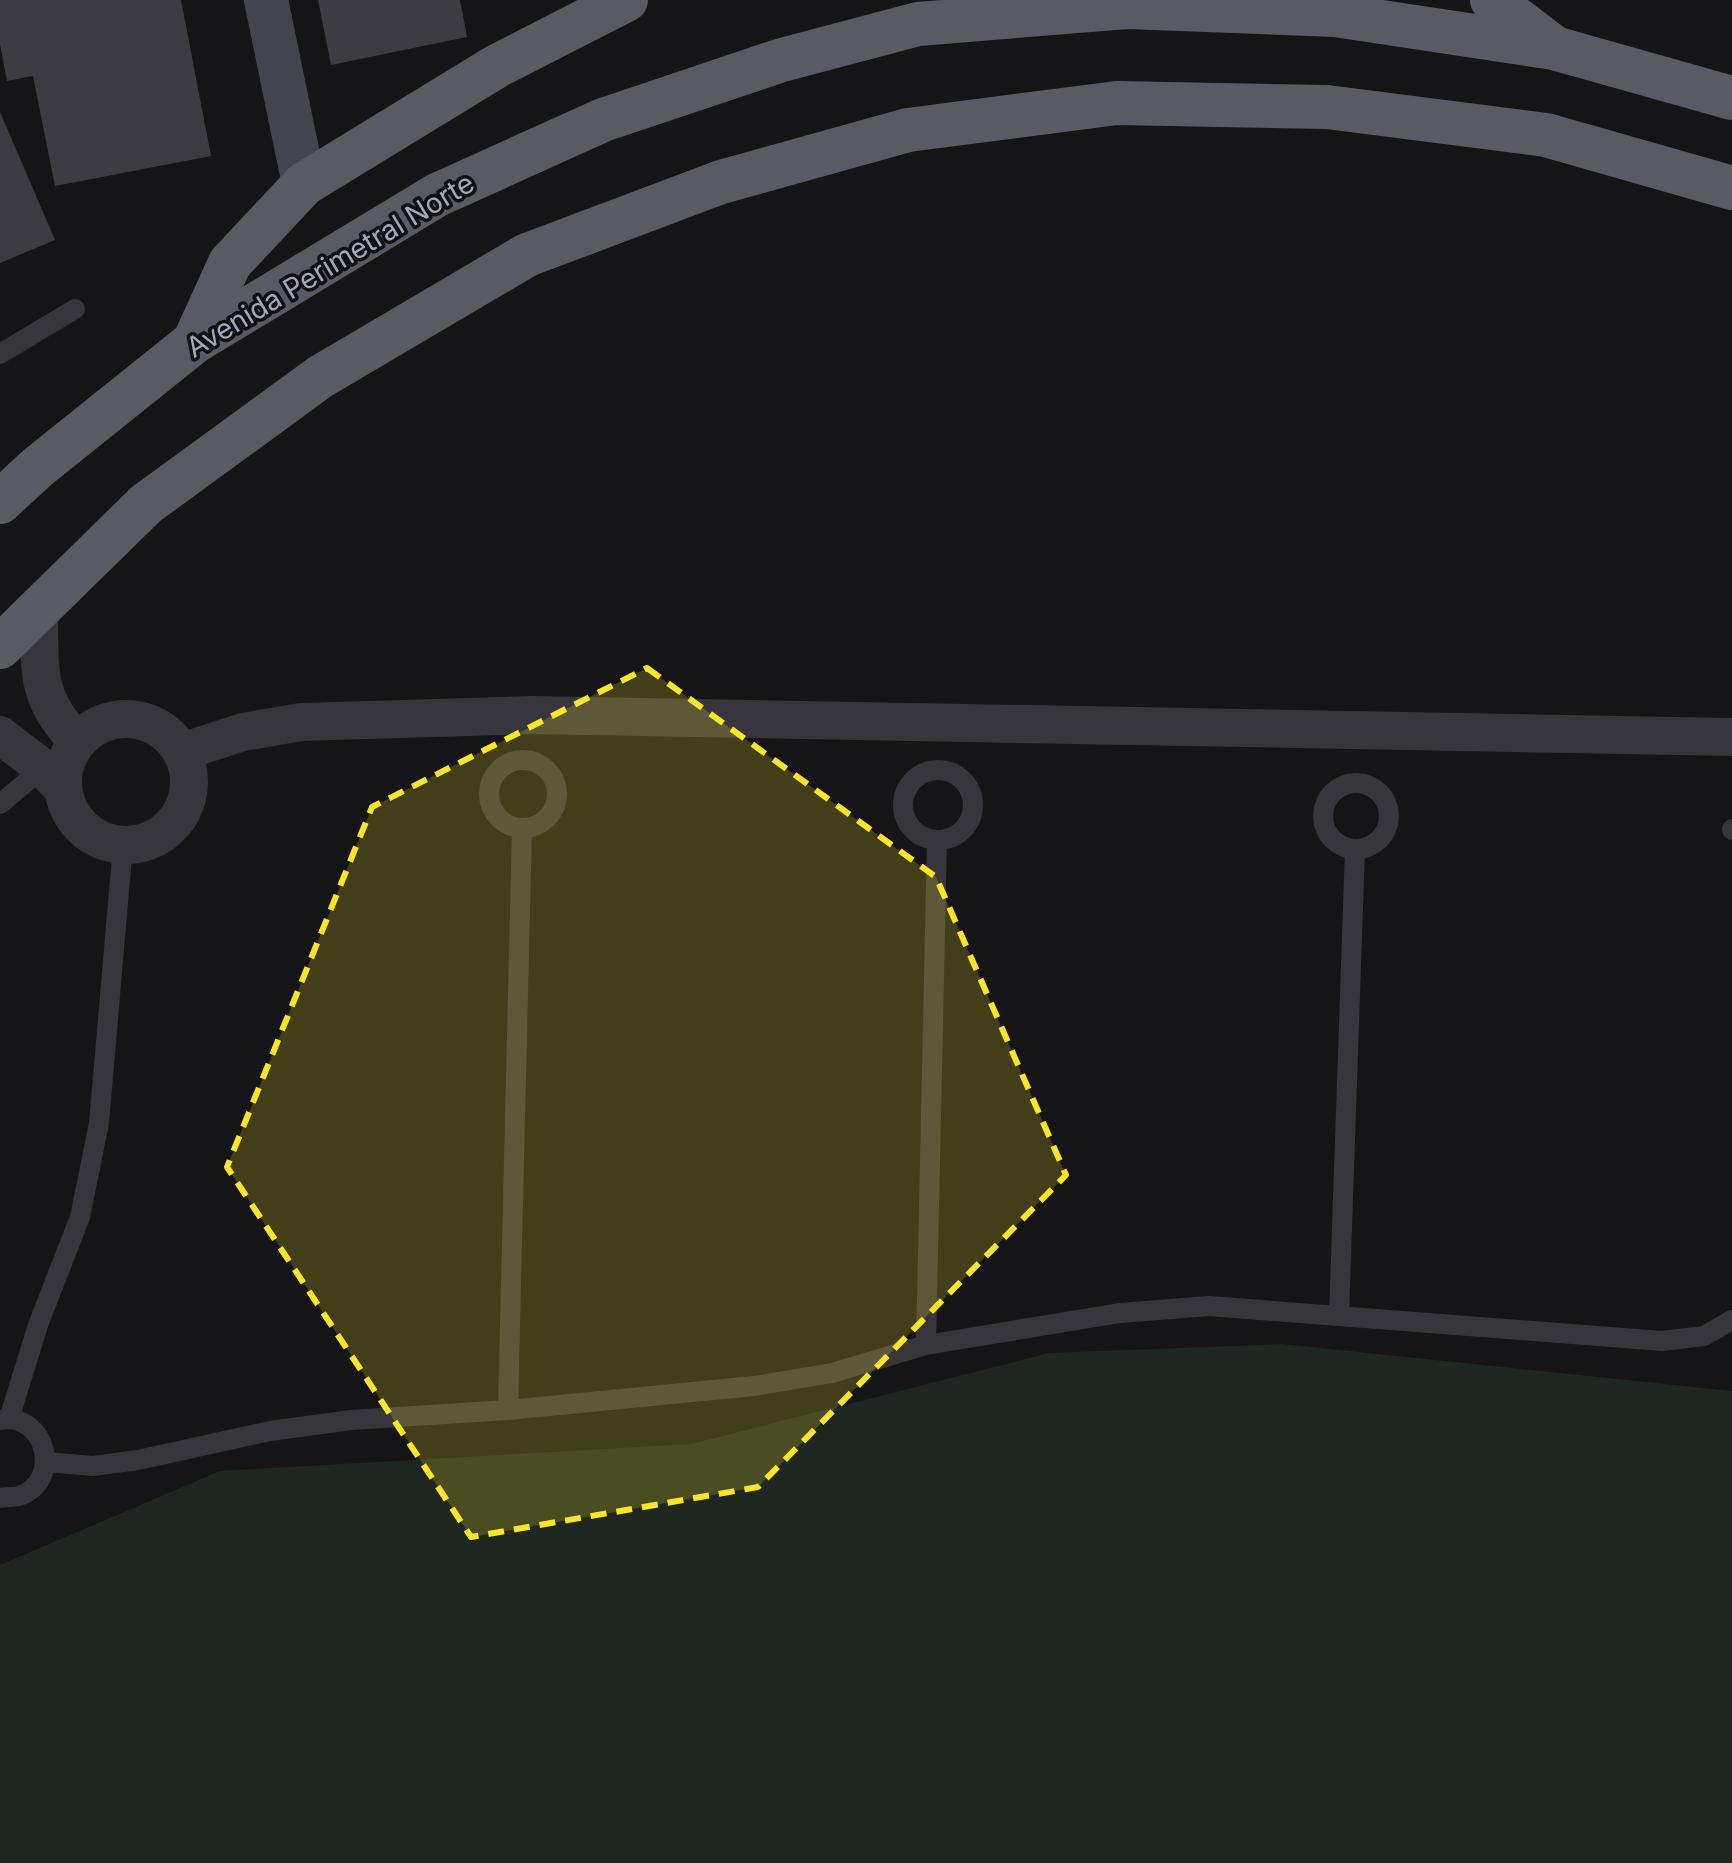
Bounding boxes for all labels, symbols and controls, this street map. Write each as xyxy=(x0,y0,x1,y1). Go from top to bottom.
street label: Avenida Perimetral Norte xyxy=(180,165,480,365)

